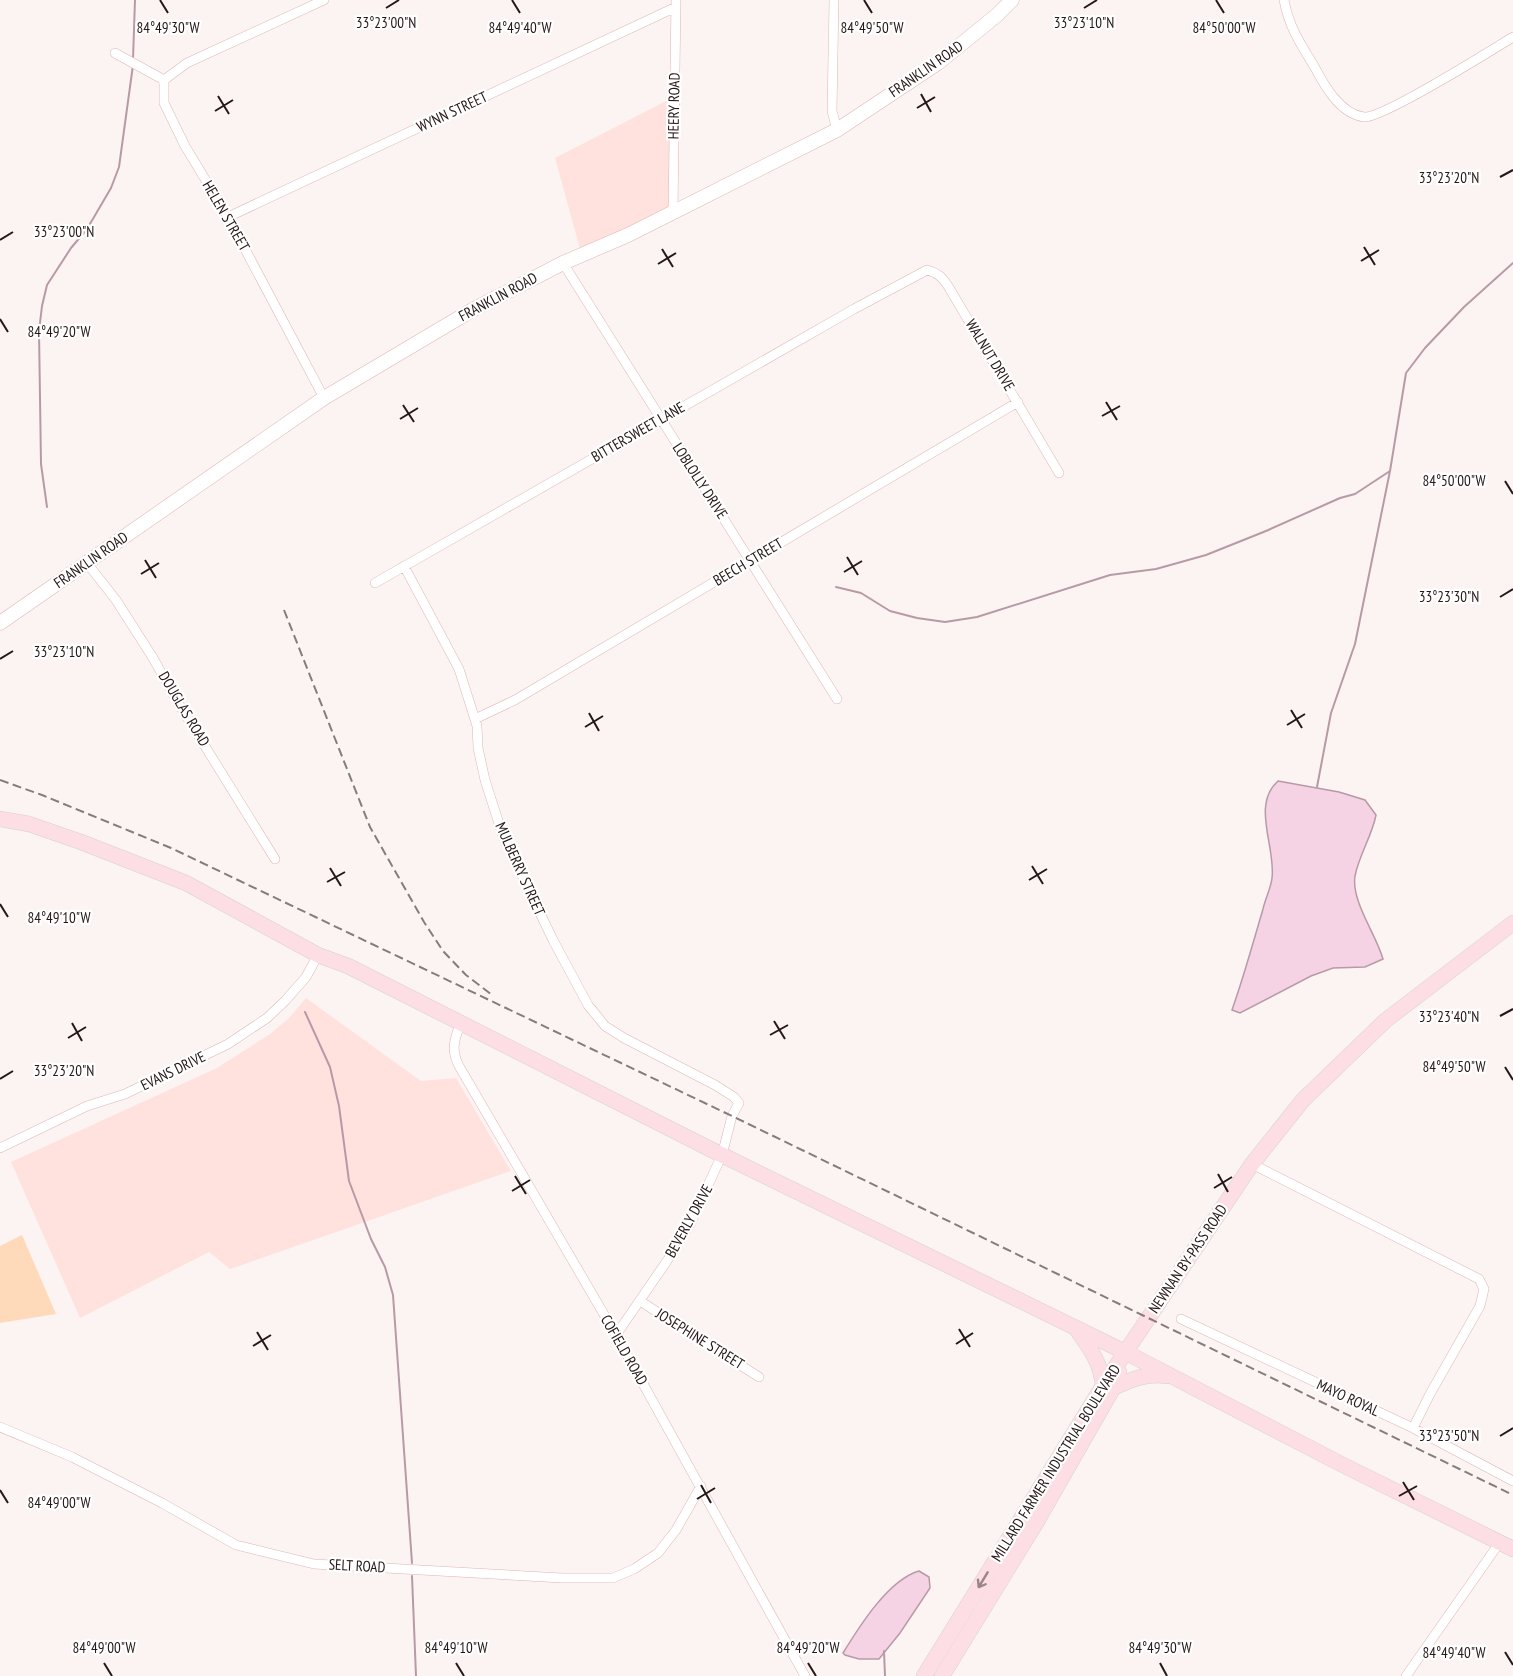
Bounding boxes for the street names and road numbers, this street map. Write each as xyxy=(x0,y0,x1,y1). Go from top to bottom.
street label: FRANKLIN ROAD xyxy=(885,36,967,101)
street label: HEERY ROAD xyxy=(663,72,684,140)
street label: WYNN STREET xyxy=(413,87,490,136)
street label: HELEN STREET xyxy=(199,177,254,255)
street label: FRANKLIN ROAD xyxy=(455,268,540,325)
street label: WALNUT DRIVE xyxy=(962,315,1019,394)
street label: BITTERSWEET LANE xyxy=(588,397,688,466)
street label: LOBLOLLY DRIVE xyxy=(669,439,732,522)
street label: FRANKLIN ROAD xyxy=(50,527,132,592)
street label: BEECH STREET xyxy=(709,533,786,590)
street label: DOUGLAS ROAD xyxy=(155,668,214,750)
street label: MULBERRY STREET xyxy=(491,819,550,919)
street label: EVANS DRIVE xyxy=(137,1047,208,1094)
street label: BEVERLY DRIVE xyxy=(661,1181,716,1261)
street label: NEWNAN BY-PASS ROAD xyxy=(1144,1201,1231,1317)
street label: JOSEPHINE STREET xyxy=(652,1303,748,1373)
street label: COFIELD ROAD xyxy=(597,1311,652,1388)
street label: MILLARD FARMER INDUSTRIAL BOULEVARD xyxy=(987,1360,1124,1565)
street label: MAYO ROYAL xyxy=(1314,1375,1383,1421)
street label: SELT ROAD xyxy=(328,1555,386,1576)

